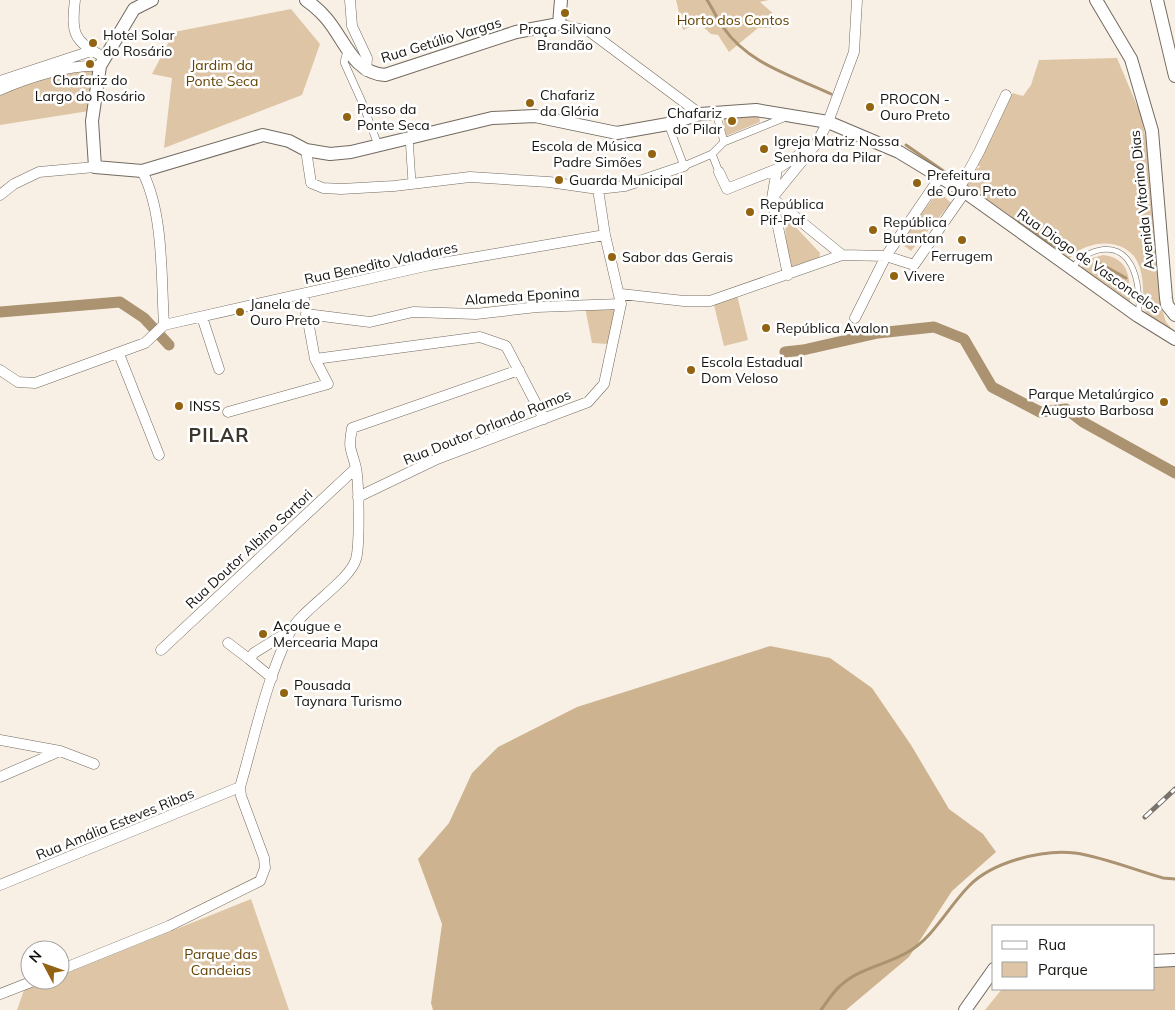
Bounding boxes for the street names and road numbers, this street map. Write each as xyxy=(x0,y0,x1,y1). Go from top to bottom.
street label: Rua Getúlio Vargas xyxy=(379,13,503,67)
street label: Avenida Vitorino Dias xyxy=(1126,129,1158,271)
street label: Rua Diogo de Vasconcelos xyxy=(1014,204,1164,318)
street label: Rua Benedito Valadares xyxy=(303,238,459,288)
street label: Alameda Eponina xyxy=(464,283,580,309)
street label: Rua Doutor Orlando Ramos xyxy=(401,385,573,469)
street label: Rua Doutor Albino Sartori xyxy=(182,485,316,613)
street label: Rua Amália Esteves Ribas xyxy=(33,784,197,864)

